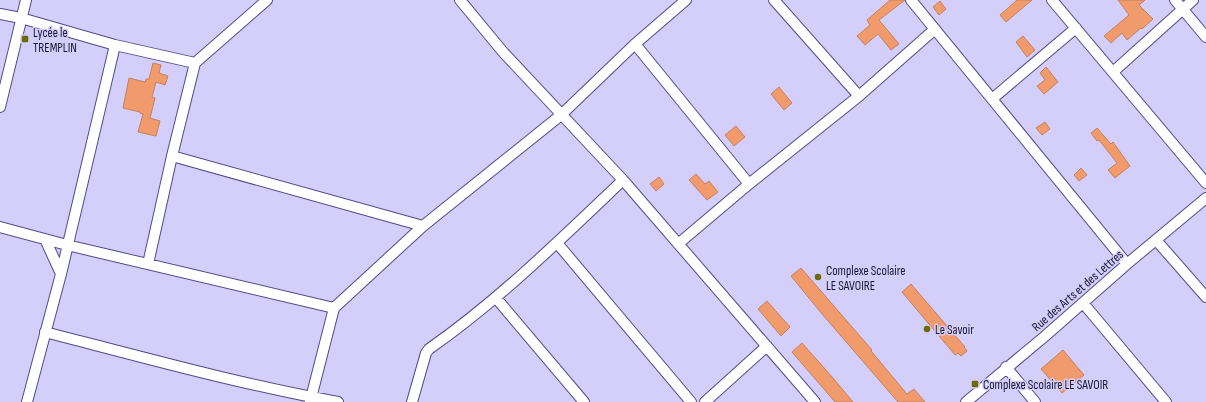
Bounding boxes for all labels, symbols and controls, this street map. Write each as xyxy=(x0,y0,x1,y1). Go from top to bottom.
place label: Lycée le TREMPLIN xyxy=(33,25,77,56)
marker: Lycée le TREMPLIN xyxy=(20,34,30,44)
street label: Rue des Arts et des Lettres xyxy=(1029,246,1127,335)
place label: Complexe Scolaire LE SAVOIRE xyxy=(826,263,906,294)
marker: Complexe Scolaire LE SAVOIRE xyxy=(813,272,823,282)
place label: Le Savoir xyxy=(935,322,974,338)
marker: Le Savoir xyxy=(922,324,932,334)
place label: Complexe Scolaire LE SAVOIR xyxy=(983,377,1108,393)
marker: Complexe Scolaire LE SAVOIR xyxy=(970,379,980,389)

